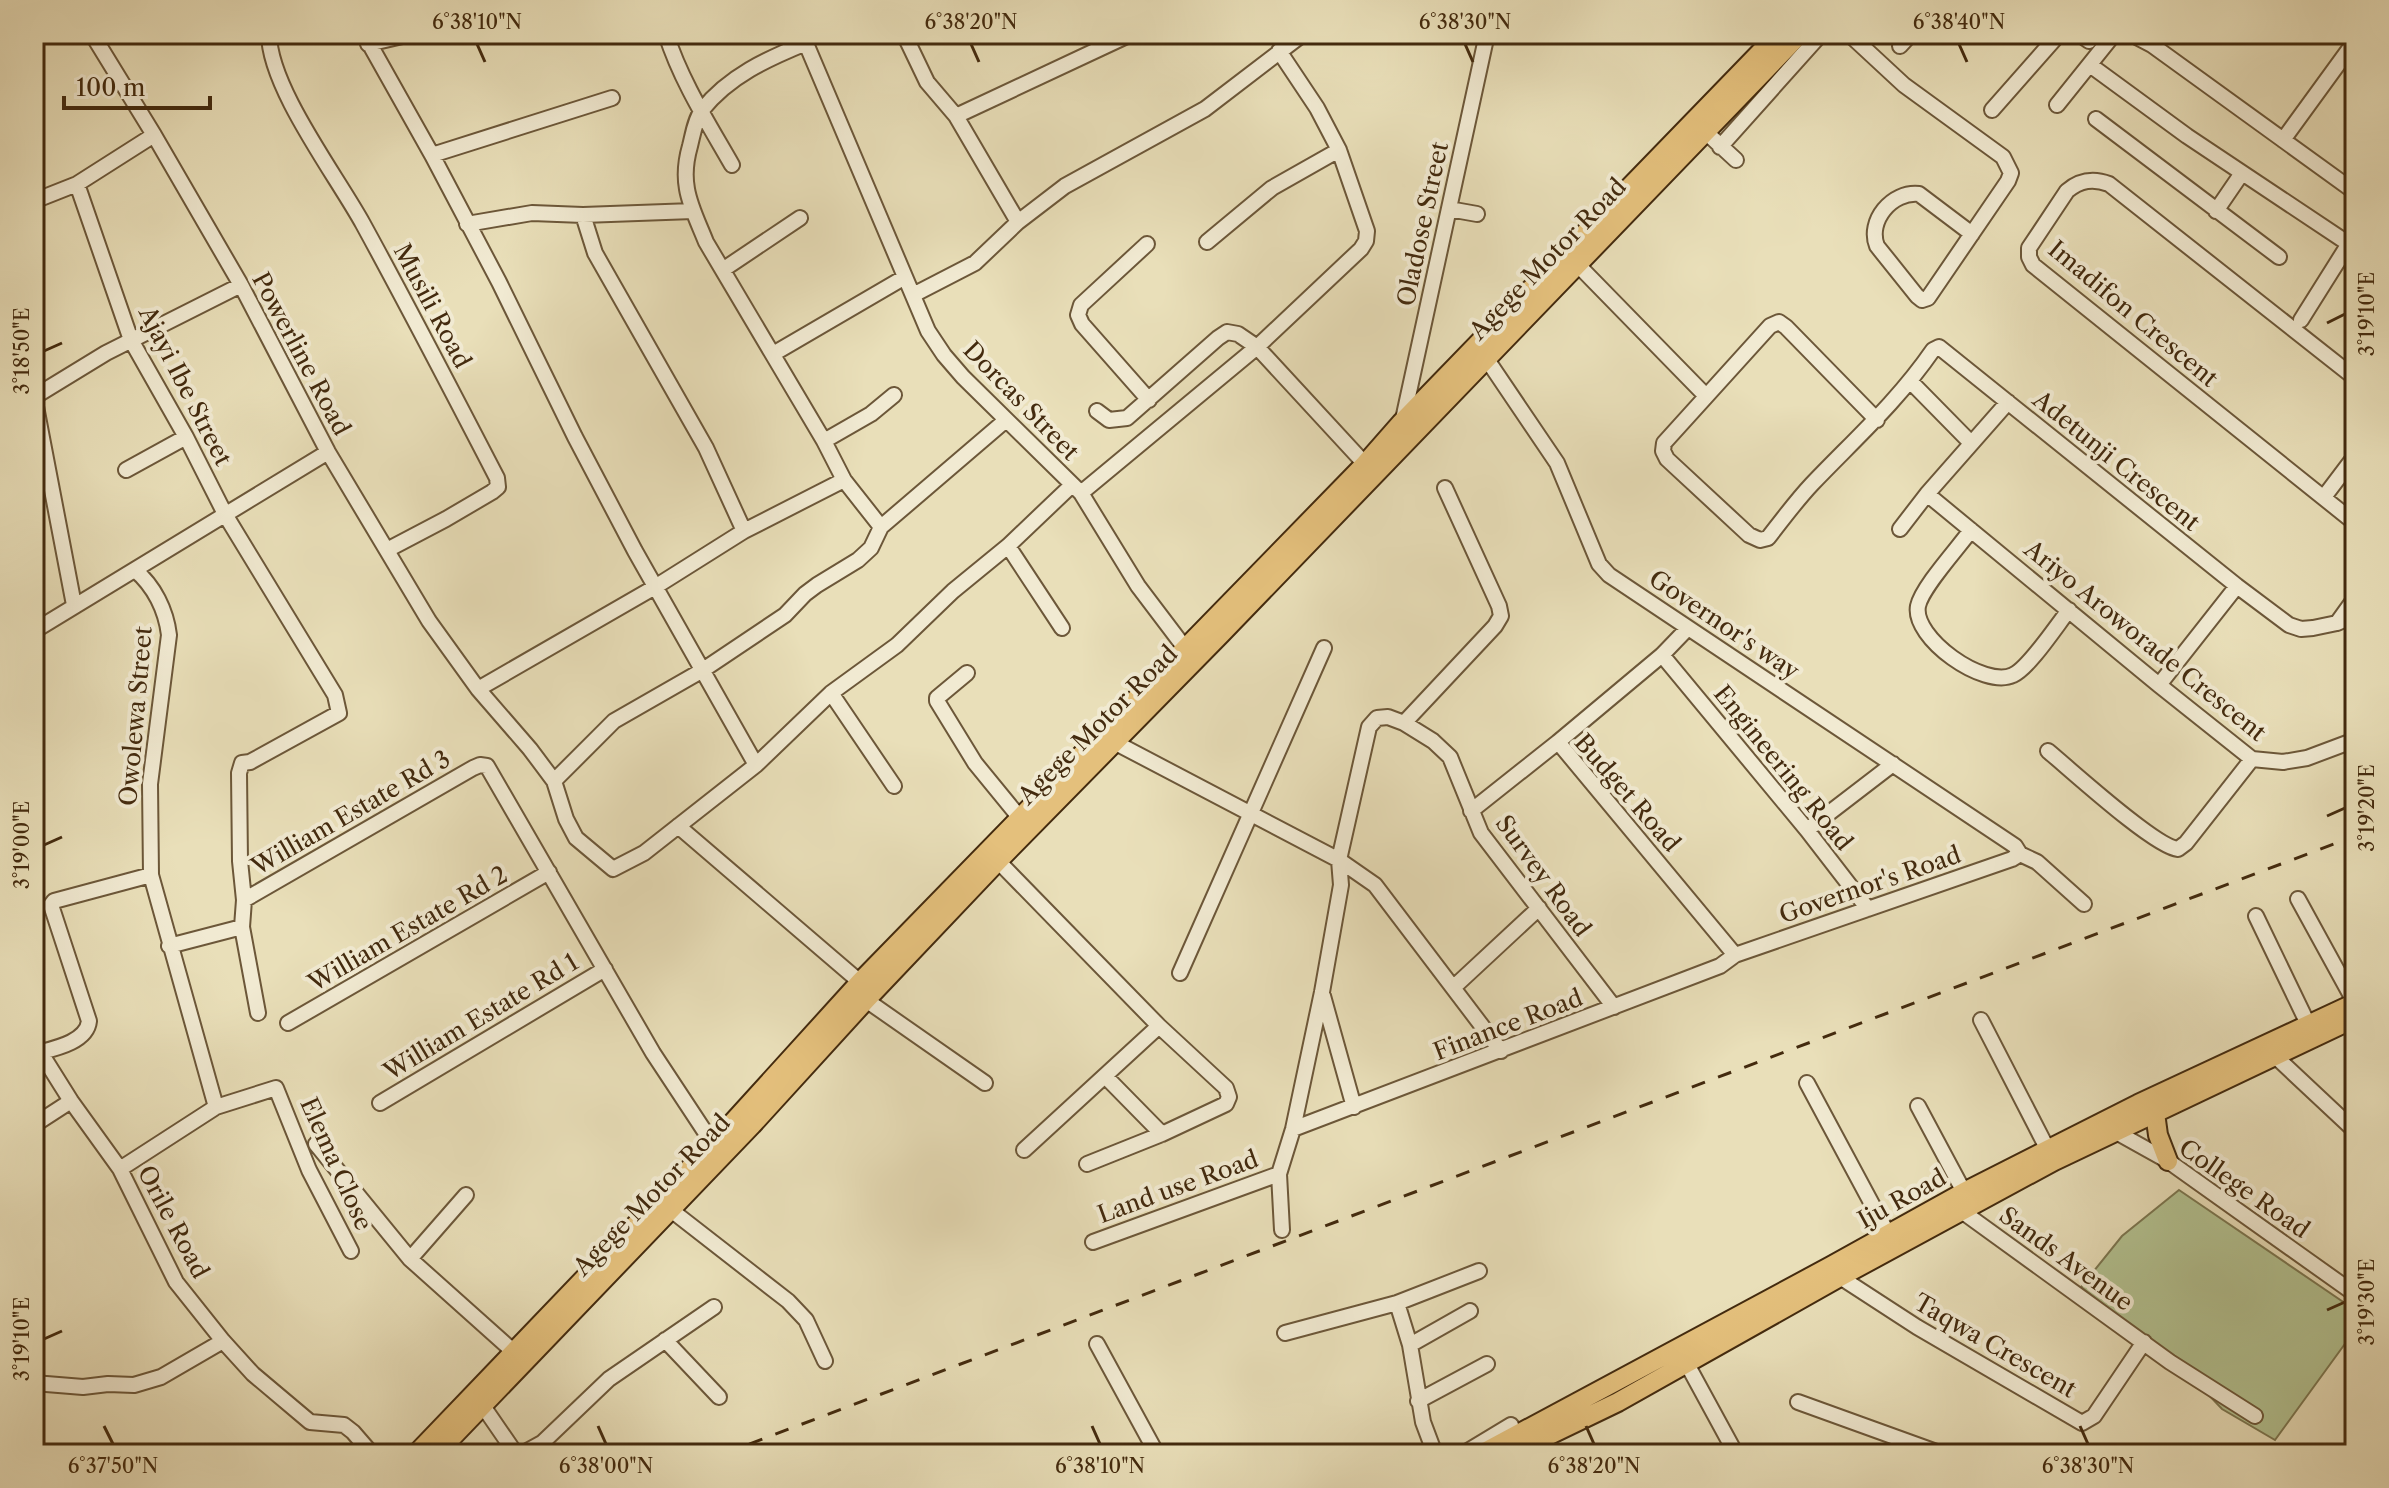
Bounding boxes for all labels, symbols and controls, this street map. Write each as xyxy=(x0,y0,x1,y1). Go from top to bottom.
text: 6°38'10"N xyxy=(432,10,522,34)
text: 6°38'20"N xyxy=(924,10,1018,34)
text: 6°38'30"N xyxy=(1419,10,1511,34)
text: 6°38'40"N xyxy=(1913,10,2005,34)
scale bar xyxy=(64,60,210,110)
text: 100 m xyxy=(76,73,145,102)
street label: Oladose Street xyxy=(1391,139,1454,309)
street label: Agege Motor Road xyxy=(1463,172,1632,346)
street label: Imadifon Crescent xyxy=(2043,234,2224,393)
street label: Musili Road xyxy=(388,239,477,373)
street label: Powerline Road xyxy=(246,267,357,441)
text: 3°19'10"E xyxy=(2355,272,2379,356)
street label: Ajayi Ibe Street xyxy=(132,300,238,471)
text: 3°18'50"E xyxy=(10,308,34,394)
street label: Dorcas Street xyxy=(957,335,1086,467)
street label: Adetunji Crescent xyxy=(2026,384,2206,537)
street label: Ariyo Aroworade Crescent xyxy=(2018,534,2272,747)
street label: Governor's way xyxy=(1644,564,1805,686)
street label: Owolewa Street xyxy=(113,624,158,807)
street label: Agege Motor Road xyxy=(1011,639,1183,811)
street label: Engineering Road xyxy=(1708,679,1859,856)
street label: Budget Road xyxy=(1568,728,1687,858)
street label: William Estate Rd 3 xyxy=(245,744,455,882)
text: 3°19'20"E xyxy=(2355,764,2379,852)
text: 3°19'00"E xyxy=(10,801,34,889)
street label: Survey Road xyxy=(1490,809,1597,942)
street label: Governor's Road xyxy=(1775,840,1965,929)
street label: William Estate Rd 2 xyxy=(302,860,513,998)
street label: William Estate Rd 1 xyxy=(377,947,583,1087)
street label: Finance Road xyxy=(1429,983,1587,1066)
street label: Elema Close xyxy=(294,1093,379,1235)
street label: Agege Motor Road xyxy=(567,1108,736,1282)
street label: College Road xyxy=(2173,1133,2315,1244)
street label: Land use Road xyxy=(1094,1144,1262,1229)
street label: Orile Road xyxy=(132,1160,215,1284)
street label: Iju Road xyxy=(1853,1162,1951,1235)
street label: Sands Avenue xyxy=(1994,1201,2139,1317)
text: 3°19'30"E xyxy=(2355,1259,2379,1345)
street label: Taqwa Crescent xyxy=(1909,1287,2082,1404)
text: 3°19'10"E xyxy=(10,1297,34,1381)
text: 6°37'50"N xyxy=(68,1454,158,1478)
text: 6°38'00"N xyxy=(559,1454,653,1478)
text: 6°38'10"N xyxy=(1055,1454,1145,1478)
text: 6°38'20"N xyxy=(1547,1454,1641,1478)
text: 6°38'30"N xyxy=(2042,1454,2134,1478)

